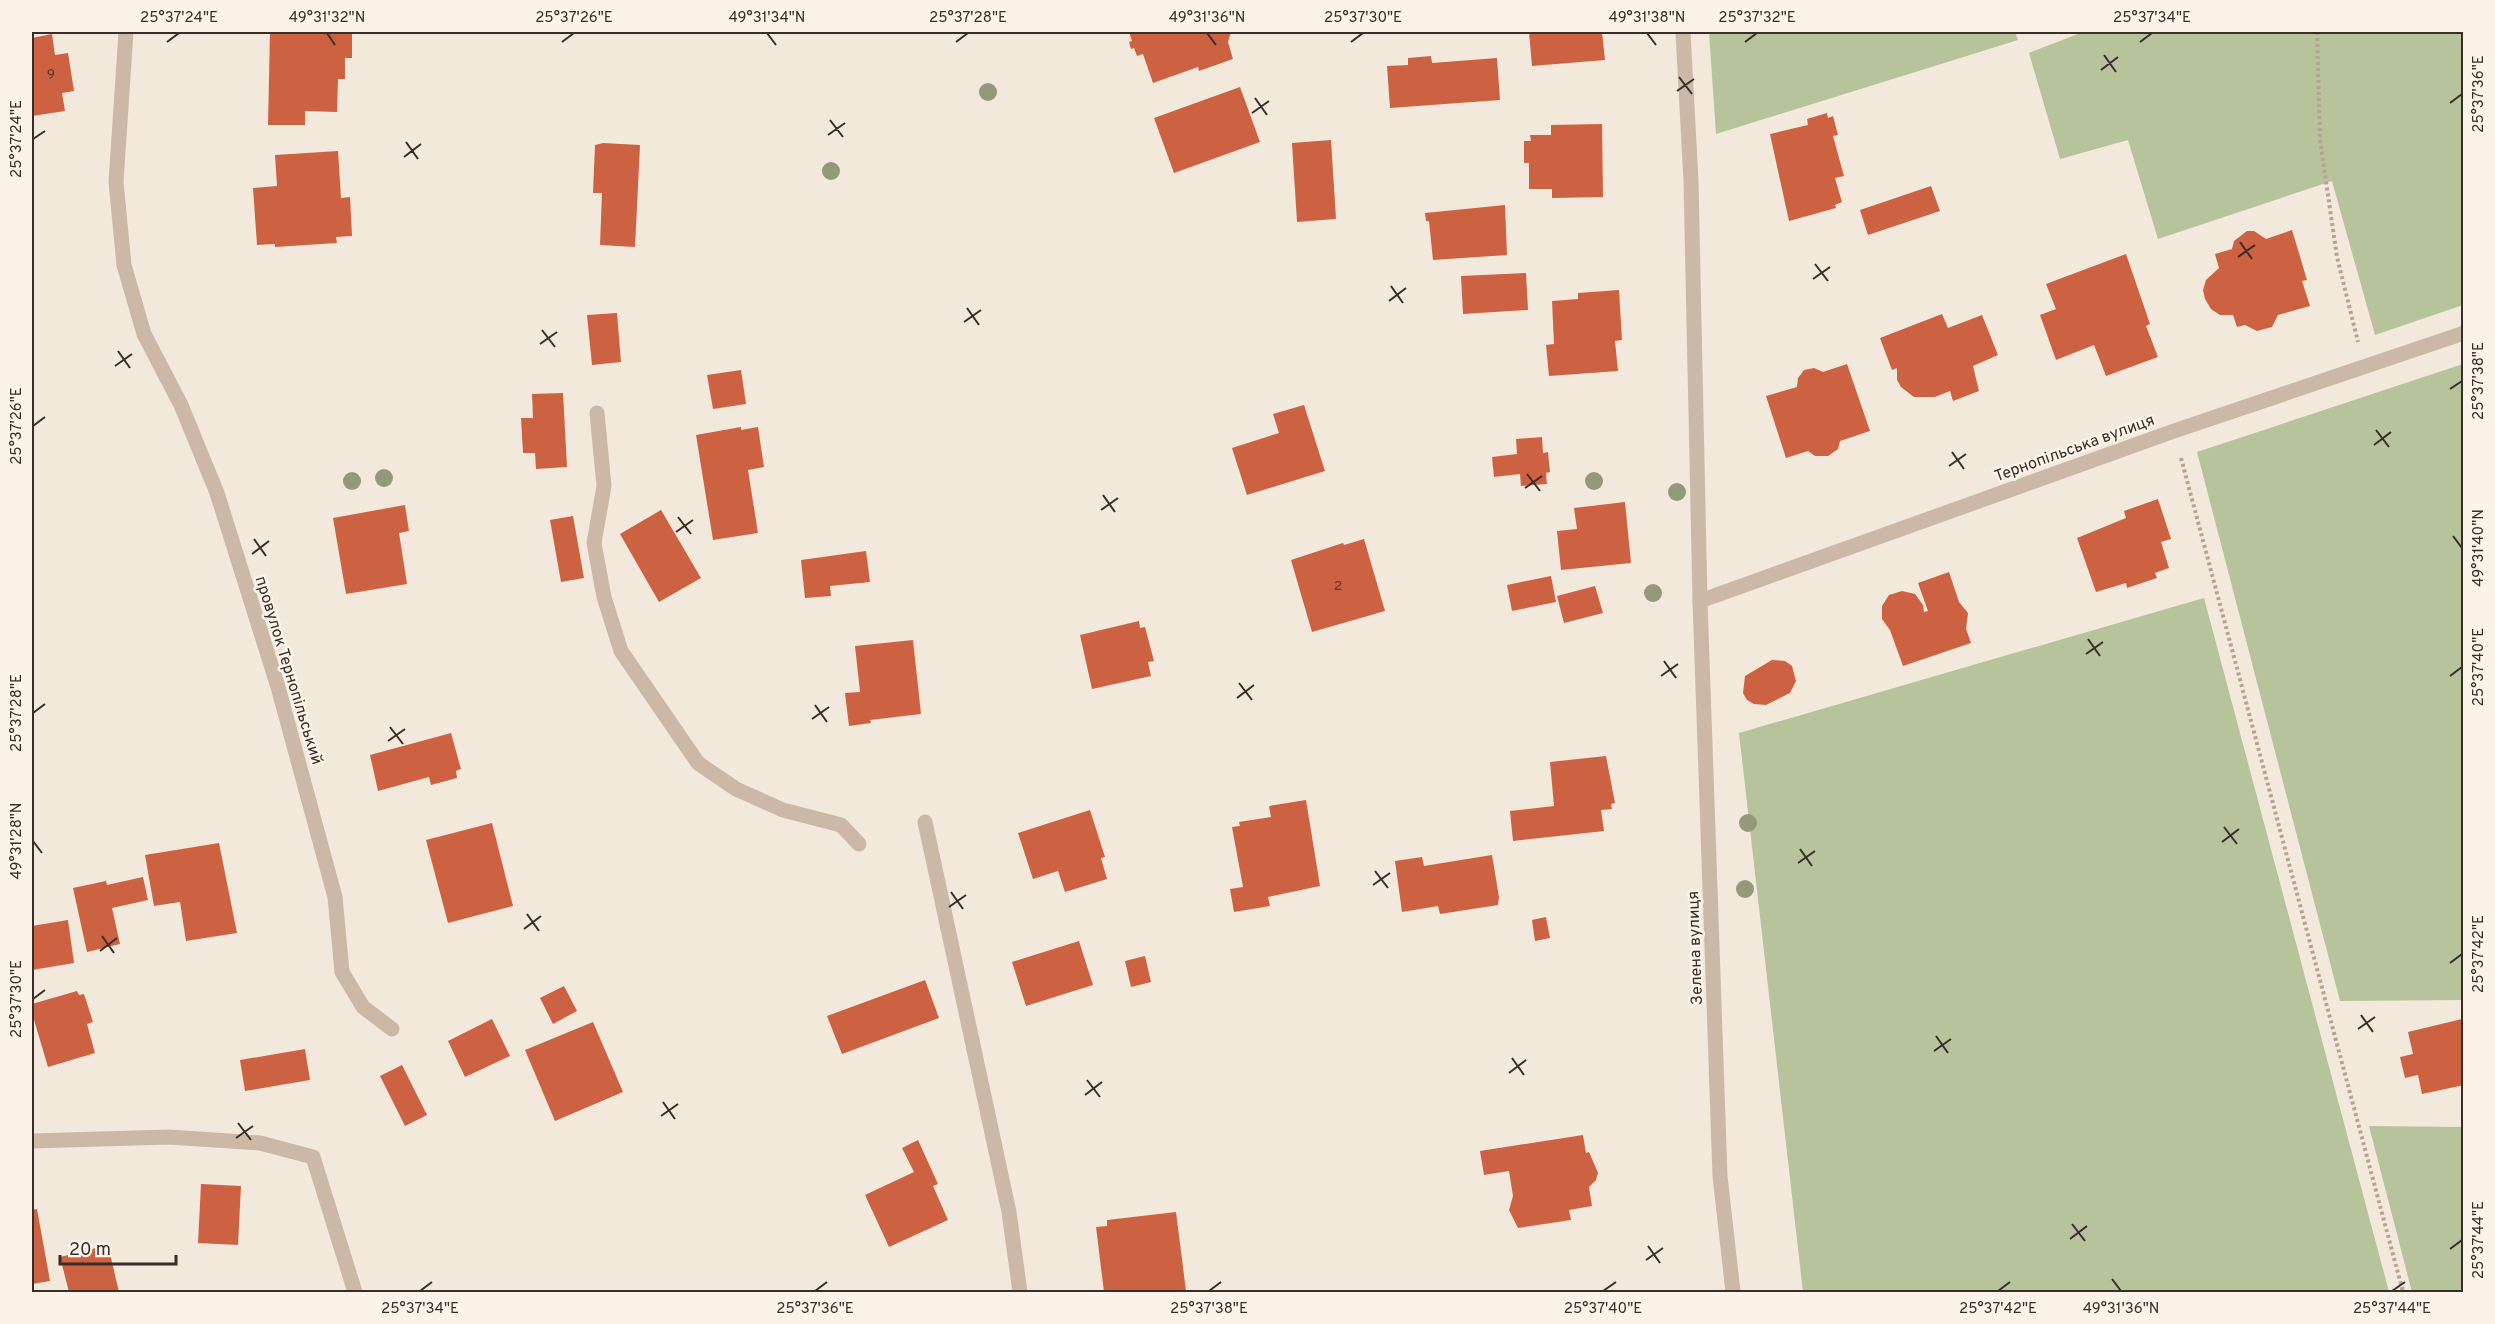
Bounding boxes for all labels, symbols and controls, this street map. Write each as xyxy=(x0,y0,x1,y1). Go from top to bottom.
text: 25°37'24"E xyxy=(140,9,218,28)
text: 49°31'32"N xyxy=(289,9,365,28)
text: 25°37'26"E xyxy=(535,9,613,28)
text: 49°31'34"N xyxy=(729,9,806,28)
text: 25°37'28"E xyxy=(929,9,1007,28)
text: 49°31'36"N xyxy=(1169,9,1245,28)
text: 25°37'30"E xyxy=(1324,9,1402,28)
text: 49°31'38"N xyxy=(1609,9,1685,28)
text: 25°37'32"E xyxy=(1718,9,1796,28)
text: 25°37'34"E xyxy=(2113,9,2191,28)
text: 25°37'36"E xyxy=(2470,55,2489,133)
house number: 9 xyxy=(47,66,55,83)
text: 25°37'24"E xyxy=(8,100,27,178)
text: 25°37'38"E xyxy=(2470,342,2489,420)
text: 25°37'26"E xyxy=(8,387,27,465)
street label: Тернопільська вулиця xyxy=(1992,411,2157,487)
text: 49°31'40"N xyxy=(2470,509,2489,587)
street label: провулок Тернопільський xyxy=(250,574,326,767)
house number: 2 xyxy=(1334,578,1342,595)
text: 25°37'40"E xyxy=(2470,628,2489,706)
text: 25°37'28"E xyxy=(8,674,27,752)
text: 49°31'28"N xyxy=(8,803,27,880)
street label: Зелена вулиця xyxy=(1684,890,1708,1005)
text: 25°37'42"E xyxy=(2470,915,2489,993)
text: 25°37'30"E xyxy=(8,960,27,1038)
text: 25°37'44"E xyxy=(2470,1201,2489,1279)
scale bar xyxy=(60,1228,176,1266)
text: 20 m xyxy=(69,1239,111,1262)
text: 25°37'34"E xyxy=(381,1300,459,1319)
text: 25°37'36"E xyxy=(776,1300,854,1319)
text: 25°37'38"E xyxy=(1170,1300,1248,1319)
text: 25°37'40"E xyxy=(1564,1300,1642,1319)
text: 25°37'42"E xyxy=(1959,1300,2037,1319)
text: 49°31'36"N xyxy=(2083,1300,2159,1319)
text: 25°37'44"E xyxy=(2353,1300,2431,1319)

